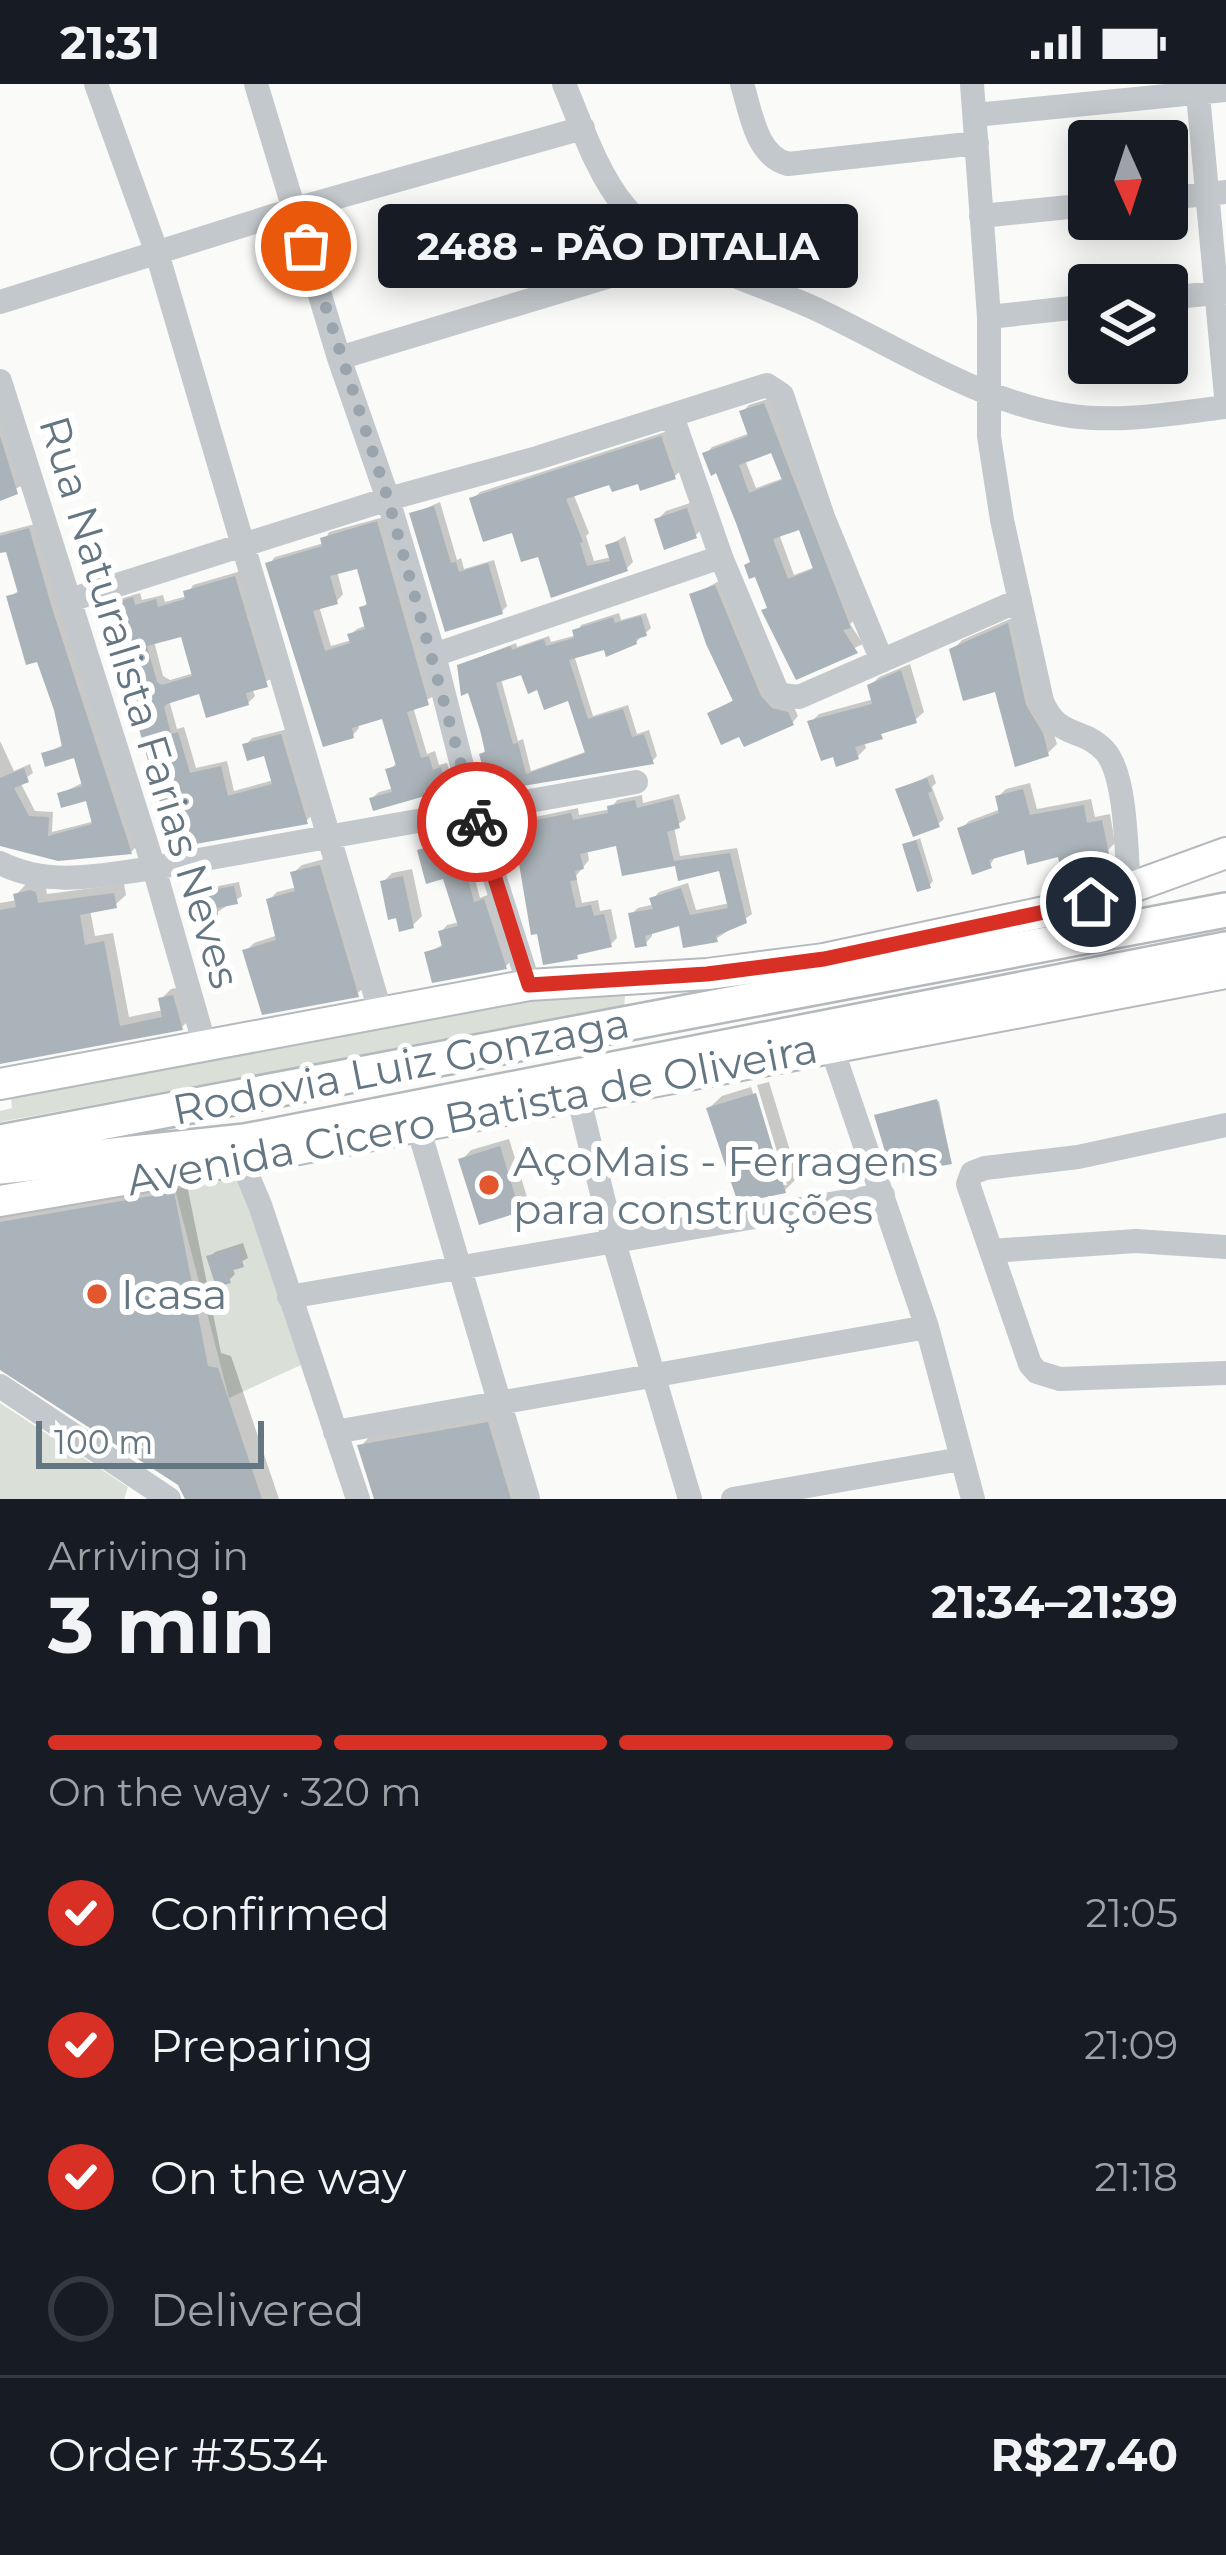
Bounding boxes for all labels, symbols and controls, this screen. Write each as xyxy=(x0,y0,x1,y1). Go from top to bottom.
text: 21:31 xyxy=(60,15,160,70)
north arrow xyxy=(1068,120,1188,240)
map controls xyxy=(1068,120,1188,384)
pin xyxy=(255,195,357,297)
callout: 2488 - PÃO DITALIA xyxy=(378,204,858,288)
icon: bag xyxy=(273,213,339,279)
text: 2488 - PÃO DITALIA xyxy=(417,222,819,270)
button: layers xyxy=(1068,264,1188,384)
street label: Rua Naturalista Farias Neves xyxy=(28,410,252,994)
courier xyxy=(417,762,537,882)
icon: bike xyxy=(444,789,510,855)
pin xyxy=(1040,851,1142,953)
icon: home xyxy=(1058,869,1124,935)
street label: Rodovia Luiz Gonzaga xyxy=(168,996,634,1136)
street label: Avenida Cicero Batista de Oliveira xyxy=(122,1021,822,1207)
place label: AçoMais - Ferragens para construções xyxy=(513,1135,938,1235)
marker: AçoMais - Ferragens para construções xyxy=(476,1172,502,1198)
place label: Icasa xyxy=(121,1268,227,1320)
marker: Icasa xyxy=(84,1281,110,1307)
scale bar xyxy=(36,1415,264,1468)
text: 100 m xyxy=(54,1422,153,1462)
text: Arriving in xyxy=(48,1532,249,1580)
text: 21:34–21:39 xyxy=(931,1574,1178,1629)
text: 3 min xyxy=(48,1577,275,1673)
text: On the way · 320 m xyxy=(48,1768,422,1816)
icon: check xyxy=(48,1880,114,1946)
text: Confirmed xyxy=(150,1886,390,1941)
text: 21:05 xyxy=(1086,1889,1178,1937)
icon: check xyxy=(48,2012,114,2078)
text: Preparing xyxy=(150,2018,374,2073)
text: 21:09 xyxy=(1084,2021,1178,2069)
icon: check xyxy=(48,2144,114,2210)
text: On the way xyxy=(150,2150,406,2205)
text: 21:18 xyxy=(1095,2153,1178,2201)
text: Delivered xyxy=(150,2282,365,2337)
text: Order #3534 xyxy=(48,2427,327,2482)
text: R$27.40 xyxy=(991,2427,1178,2482)

